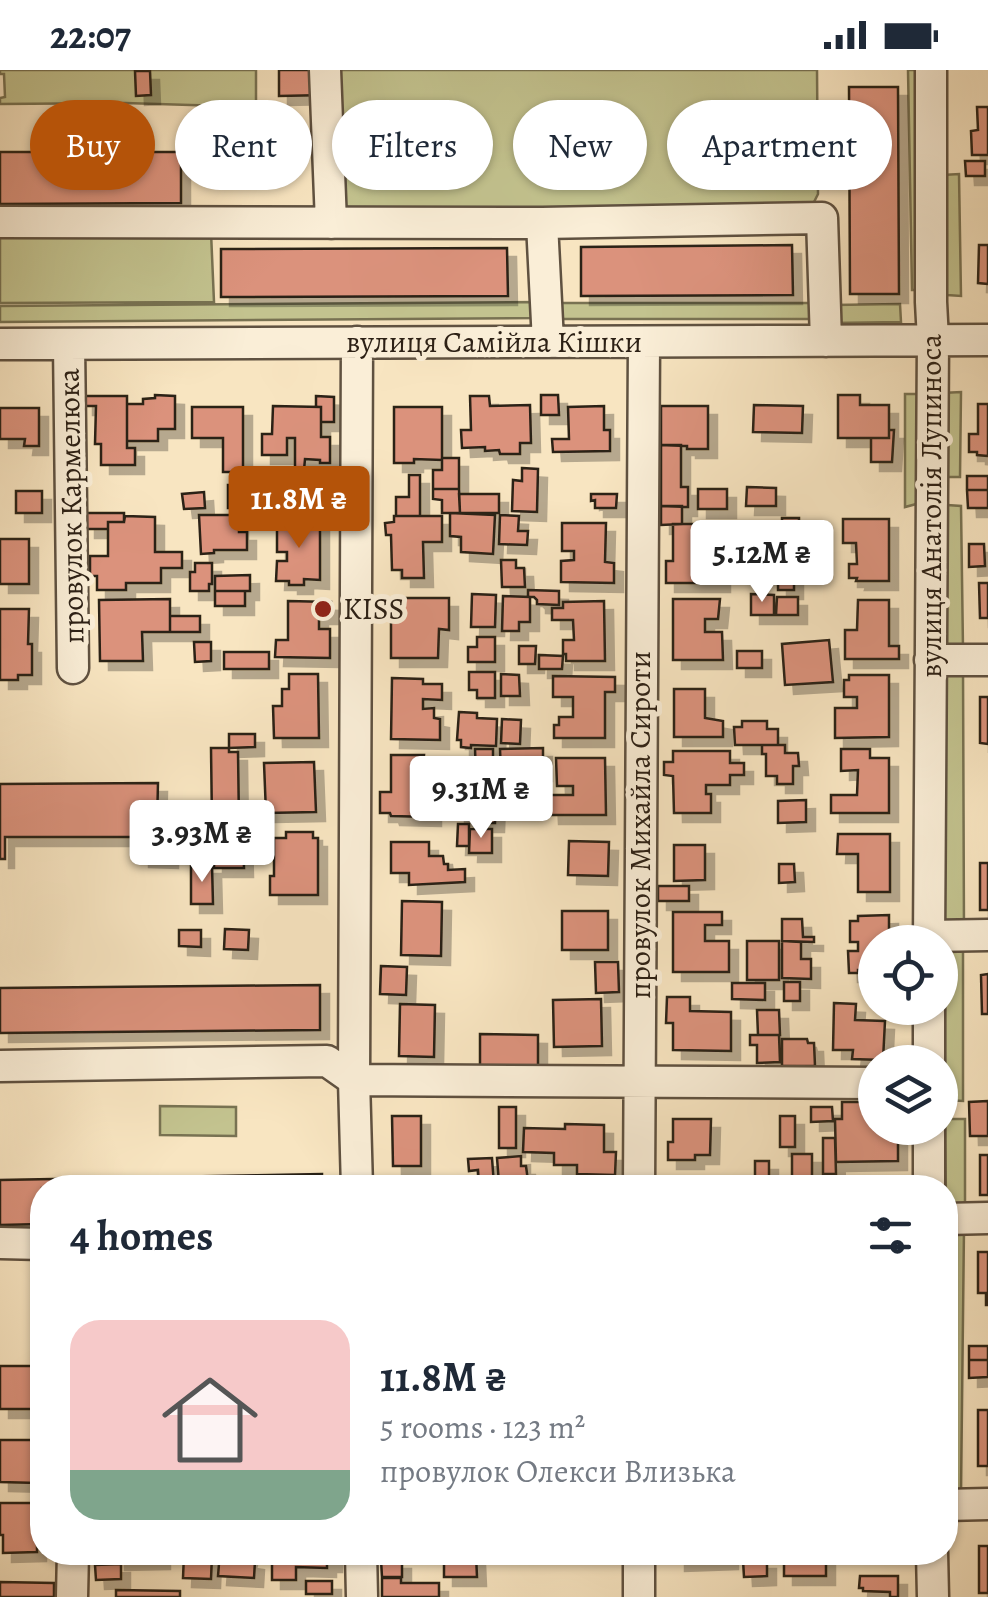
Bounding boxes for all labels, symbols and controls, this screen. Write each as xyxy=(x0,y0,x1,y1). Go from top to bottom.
text: 22:07 xyxy=(50,9,131,61)
chip: Buy xyxy=(30,100,155,190)
chip: Rent xyxy=(175,100,312,190)
chip: Filters xyxy=(332,100,493,190)
chip: New xyxy=(513,100,647,190)
chip: Apartment xyxy=(667,100,892,190)
street label: вулиця Самійла Кішки xyxy=(346,322,642,362)
street label: вулиця Анатолія Лупиноса xyxy=(911,334,951,678)
street label: провулок Кармелюка xyxy=(49,368,93,644)
pin: 11.8M ₴ xyxy=(207,466,391,551)
text: 11.8M ₴ xyxy=(251,476,347,520)
pin: 5.12M ₴ xyxy=(670,520,854,605)
text: 5.12M ₴ xyxy=(712,530,812,574)
place label: KISS xyxy=(343,589,404,629)
marker: KISS xyxy=(312,598,334,620)
street label: провулок Михайла Сироти xyxy=(620,651,660,999)
pin: 9.31M ₴ xyxy=(389,756,573,841)
text: 9.31M ₴ xyxy=(432,766,530,810)
pin: 3.93M ₴ xyxy=(110,800,294,885)
text: 3.93M ₴ xyxy=(152,810,252,854)
map controls xyxy=(858,925,958,1145)
button: locate xyxy=(858,925,958,1025)
button: layers xyxy=(858,1045,958,1145)
text: 4 homes xyxy=(70,1207,213,1264)
icon: filters xyxy=(863,1208,918,1263)
text: 11.8M ₴ xyxy=(380,1348,507,1405)
icon: home xyxy=(150,1360,270,1480)
text: 5 rooms · 123 m² xyxy=(380,1405,585,1449)
text: провулок Олекси Влизька xyxy=(380,1449,736,1493)

